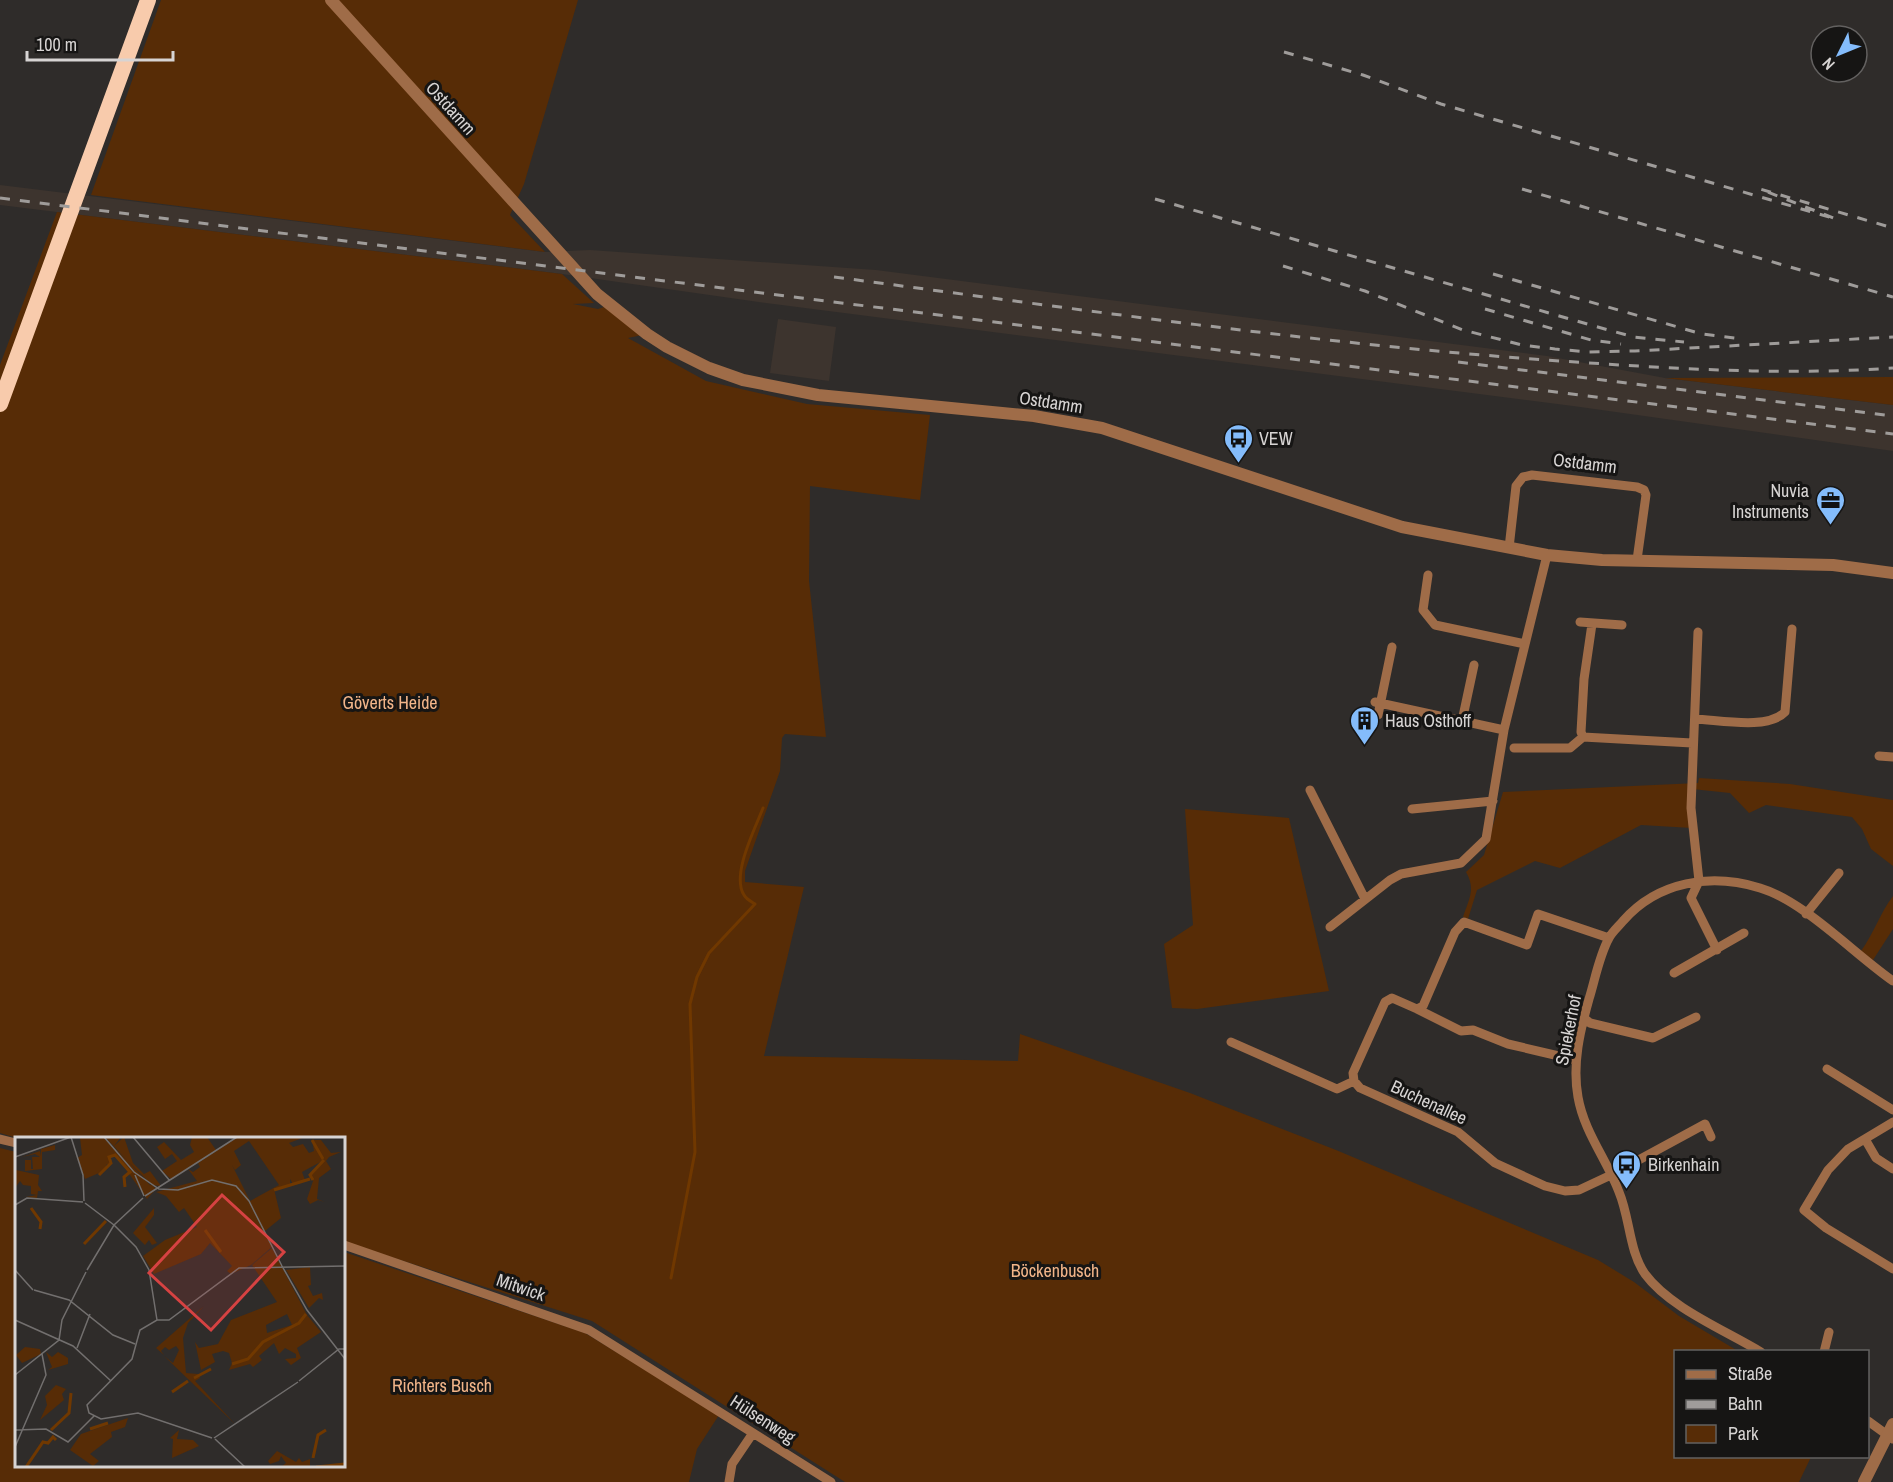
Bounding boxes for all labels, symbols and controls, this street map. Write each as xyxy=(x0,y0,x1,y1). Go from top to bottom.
scale bar xyxy=(27,24,172,62)
north arrow xyxy=(1809,24,1869,84)
text: 100 m xyxy=(36,32,77,57)
text: N xyxy=(1817,53,1839,75)
street label: Ostdamm xyxy=(420,76,482,140)
street label: Ostdamm xyxy=(1017,385,1085,419)
bus stop icon: VEW xyxy=(1222,422,1254,464)
place label: VEW xyxy=(1259,426,1293,451)
street label: Ostdamm xyxy=(1552,447,1618,479)
place label: Nuvia Instruments xyxy=(1732,478,1809,524)
office icon: Nuvia Instruments xyxy=(1814,484,1846,526)
park label: Göverts Heide xyxy=(342,690,438,715)
building icon: Haus Osthoff xyxy=(1348,704,1380,746)
place label: Haus Osthoff xyxy=(1385,708,1471,733)
street label: Spiekerhof xyxy=(1549,992,1587,1067)
street label: Buchenallee xyxy=(1387,1074,1471,1130)
inset map xyxy=(15,1137,345,1467)
bus stop icon: Birkenhain xyxy=(1611,1148,1643,1190)
place label: Birkenhain xyxy=(1648,1152,1719,1177)
park label: Böckenbusch xyxy=(1011,1258,1099,1283)
street label: Mitwick xyxy=(493,1267,549,1307)
legend xyxy=(1674,1350,1869,1458)
text: Straße xyxy=(1728,1361,1772,1386)
park label: Richters Busch xyxy=(392,1373,492,1398)
street label: Hülsenweg xyxy=(726,1389,801,1450)
text: Bahn xyxy=(1728,1391,1762,1416)
text: Park xyxy=(1728,1421,1759,1446)

